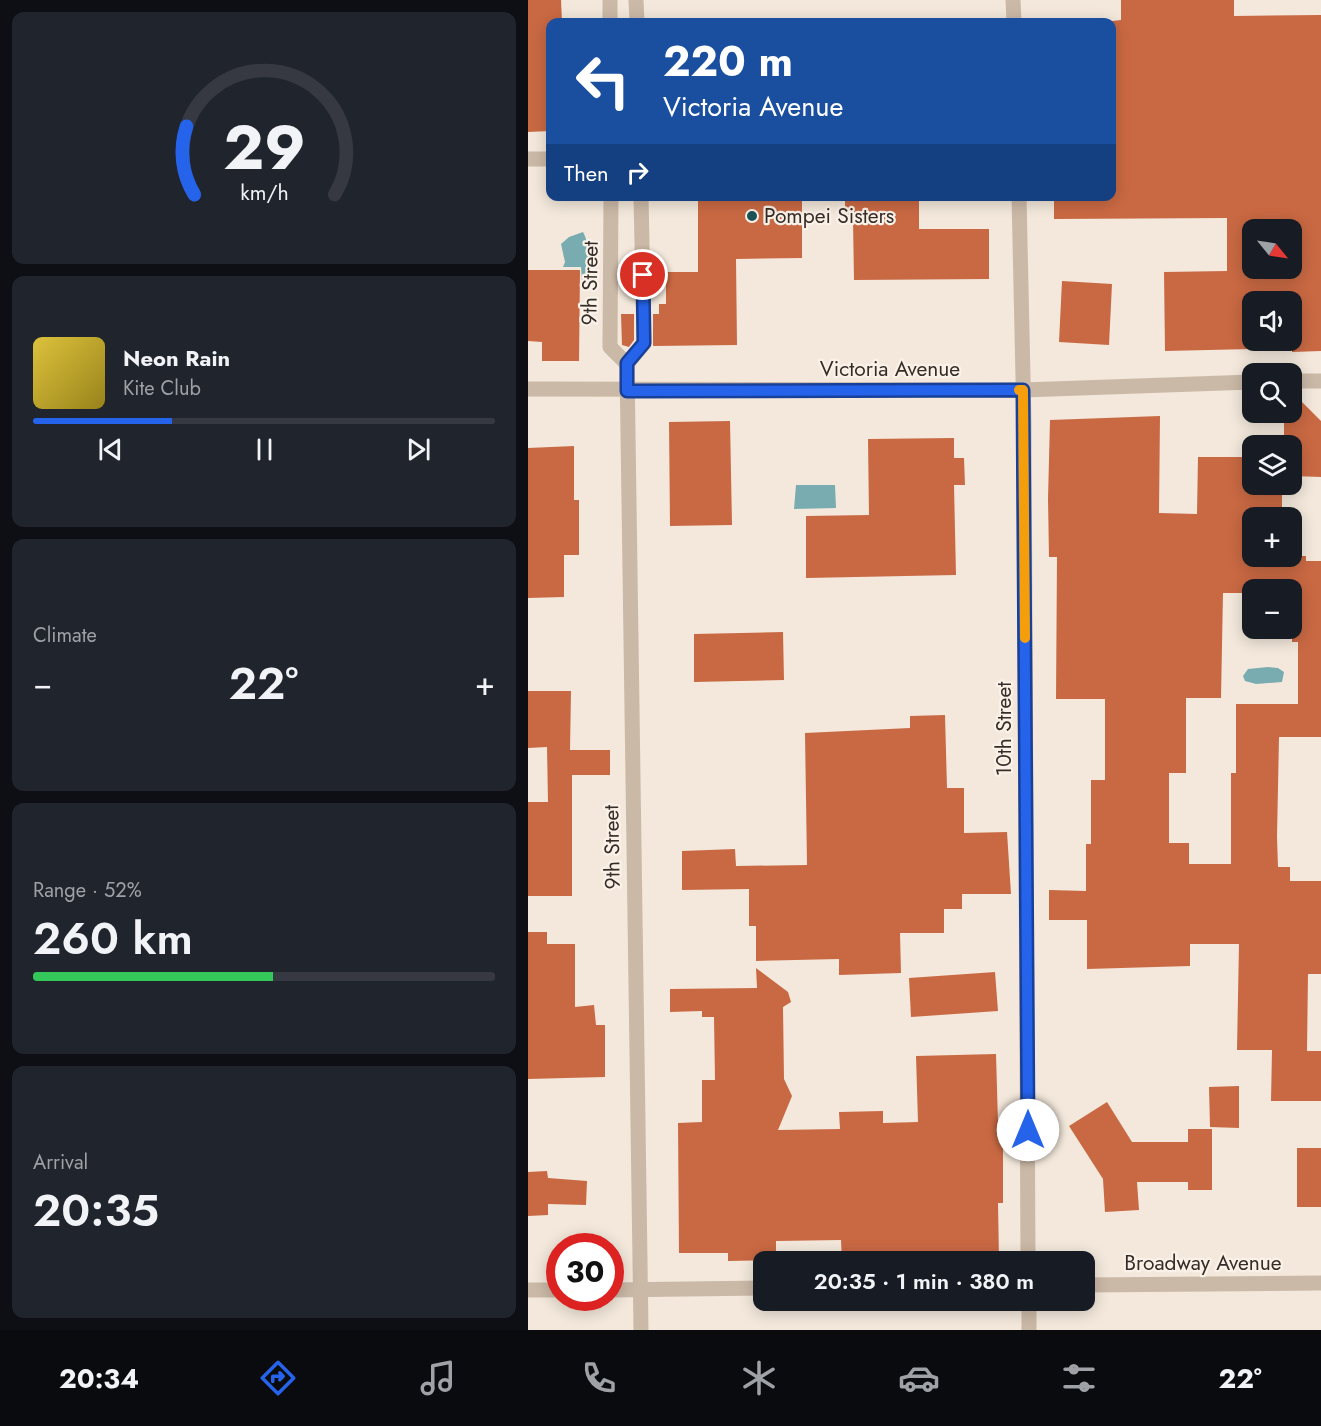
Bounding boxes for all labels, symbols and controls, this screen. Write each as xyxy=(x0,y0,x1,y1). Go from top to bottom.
text: 220 m xyxy=(663,31,793,92)
icon: left xyxy=(564,42,642,120)
text: Victoria Avenue xyxy=(663,87,843,126)
text: 29 xyxy=(223,102,305,192)
icon: right xyxy=(621,156,654,189)
text: Then xyxy=(564,157,609,189)
text: km/h xyxy=(240,177,288,208)
place label: Pompei Sisters xyxy=(764,201,894,231)
marker: Pompei Sisters xyxy=(745,209,759,223)
north arrow xyxy=(1242,219,1302,279)
map controls xyxy=(1242,219,1302,639)
street label: 9th Street xyxy=(574,240,606,326)
pin xyxy=(617,249,668,300)
icon: arrive xyxy=(626,258,659,291)
button: sound xyxy=(1242,291,1302,351)
text: Neon Rain xyxy=(123,342,230,374)
street label: Victoria Avenue xyxy=(820,354,960,384)
button: search xyxy=(1242,363,1302,423)
text: Kite Club xyxy=(123,374,201,403)
icon: previous xyxy=(94,433,127,466)
icon: pause xyxy=(248,433,281,466)
icon: next xyxy=(402,433,435,466)
button: layers xyxy=(1242,435,1302,495)
button: + xyxy=(1242,507,1302,567)
button: − xyxy=(1242,579,1302,639)
text: Climate xyxy=(33,621,97,650)
text: 22° xyxy=(229,651,298,716)
text: − xyxy=(33,660,52,707)
text: + xyxy=(475,660,495,707)
street label: 10th Street xyxy=(989,682,1019,776)
street label: 9th Street xyxy=(596,804,628,890)
text: Range · 52% xyxy=(33,876,142,905)
text: 260 km xyxy=(33,906,193,971)
position arrow xyxy=(996,1098,1060,1162)
text: Arrival xyxy=(33,1148,88,1177)
text: 20:35 xyxy=(33,1178,159,1243)
speed limit sign: 30 xyxy=(546,1233,624,1311)
street label: Broadway Avenue xyxy=(1124,1248,1282,1278)
text: 20:35 · 1 min · 380 m xyxy=(814,1265,1034,1297)
icon: directions xyxy=(257,1357,299,1399)
icon: music xyxy=(417,1357,459,1399)
icon: phone xyxy=(578,1357,620,1399)
icon: climate xyxy=(738,1357,780,1399)
icon: car xyxy=(898,1357,940,1399)
icon: filters xyxy=(1058,1357,1100,1399)
text: 20:34 xyxy=(59,1359,139,1398)
text: 22° xyxy=(1218,1359,1262,1398)

